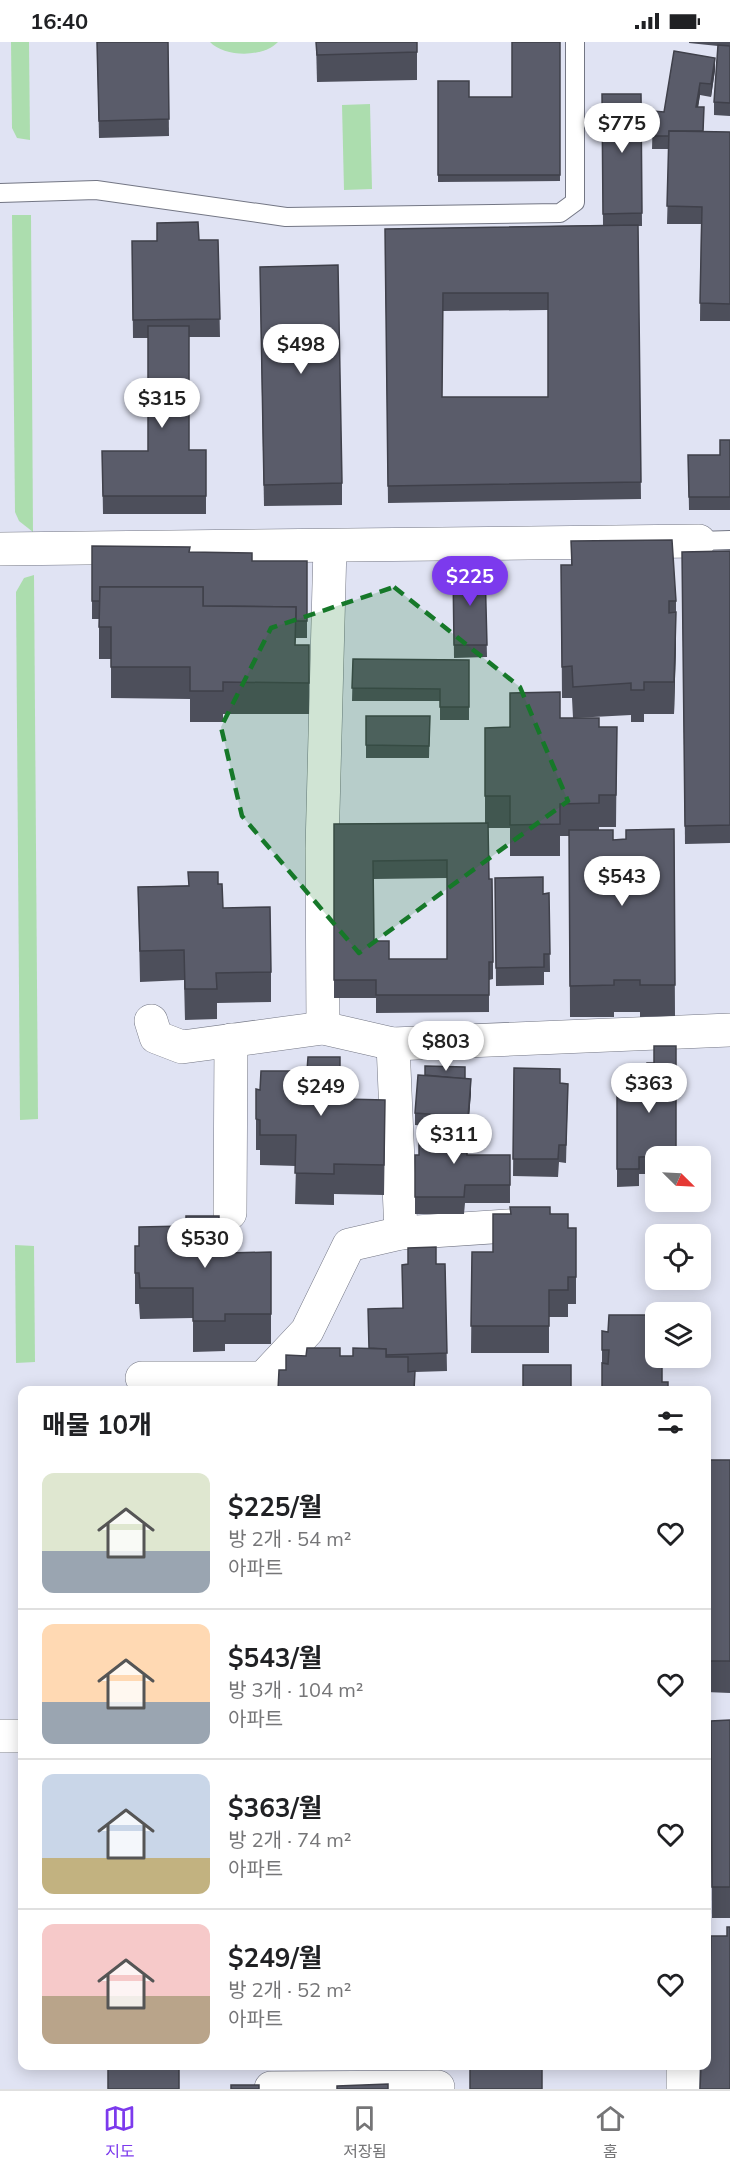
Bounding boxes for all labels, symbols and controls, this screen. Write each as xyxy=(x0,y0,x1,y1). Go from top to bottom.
text: 16:40 xyxy=(30,7,88,35)
pin: $775 xyxy=(586,103,658,154)
text: $775 xyxy=(598,110,646,135)
pin: $498 xyxy=(265,324,337,375)
text: $498 xyxy=(277,331,325,356)
pin: $315 xyxy=(126,378,198,429)
text: $315 xyxy=(138,385,186,410)
pin: $225 xyxy=(434,556,506,607)
text: $225 xyxy=(446,563,494,588)
pin: $543 xyxy=(586,856,658,907)
text: $543 xyxy=(598,863,646,888)
pin: $803 xyxy=(410,1021,482,1072)
text: $803 xyxy=(422,1028,470,1053)
pin: $363 xyxy=(613,1063,685,1114)
pin: $249 xyxy=(285,1066,357,1117)
text: $363 xyxy=(625,1070,673,1095)
text: $249 xyxy=(297,1073,345,1098)
pin: $311 xyxy=(418,1114,490,1165)
text: $311 xyxy=(430,1121,478,1146)
north arrow xyxy=(645,1146,711,1212)
map controls xyxy=(645,1146,711,1368)
pin: $530 xyxy=(169,1218,241,1269)
button: locate xyxy=(645,1224,711,1290)
text: $530 xyxy=(181,1225,229,1250)
button: layers xyxy=(645,1302,711,1368)
icon: filters xyxy=(654,1406,687,1439)
text: 매물 10개 xyxy=(42,1408,152,1441)
text: $225/월 xyxy=(228,1490,323,1523)
icon: home xyxy=(90,1497,162,1569)
icon: heart xyxy=(654,1517,687,1550)
text: 방 2개 · 54 m² xyxy=(228,1526,351,1551)
text: 아파트 xyxy=(228,1555,283,1580)
text: $543/월 xyxy=(228,1641,323,1674)
icon: home xyxy=(90,1648,162,1720)
icon: heart xyxy=(654,1668,687,1701)
text: 방 3개 · 104 m² xyxy=(228,1677,363,1702)
text: 아파트 xyxy=(228,1706,283,1731)
text: $363/월 xyxy=(228,1791,323,1824)
icon: home xyxy=(90,1798,162,1870)
icon: heart xyxy=(654,1818,687,1851)
text: 방 2개 · 74 m² xyxy=(228,1827,351,1852)
text: 아파트 xyxy=(228,1856,283,1881)
text: $249/월 xyxy=(228,1941,323,1974)
icon: home xyxy=(90,1948,162,2020)
icon: heart xyxy=(654,1968,687,2001)
text: 방 2개 · 52 m² xyxy=(228,1977,351,2002)
text: 아파트 xyxy=(228,2006,283,2031)
tab: 지도 xyxy=(103,2102,136,2162)
tab: 저장됨 xyxy=(343,2102,387,2162)
tab: 홈 xyxy=(594,2102,627,2162)

